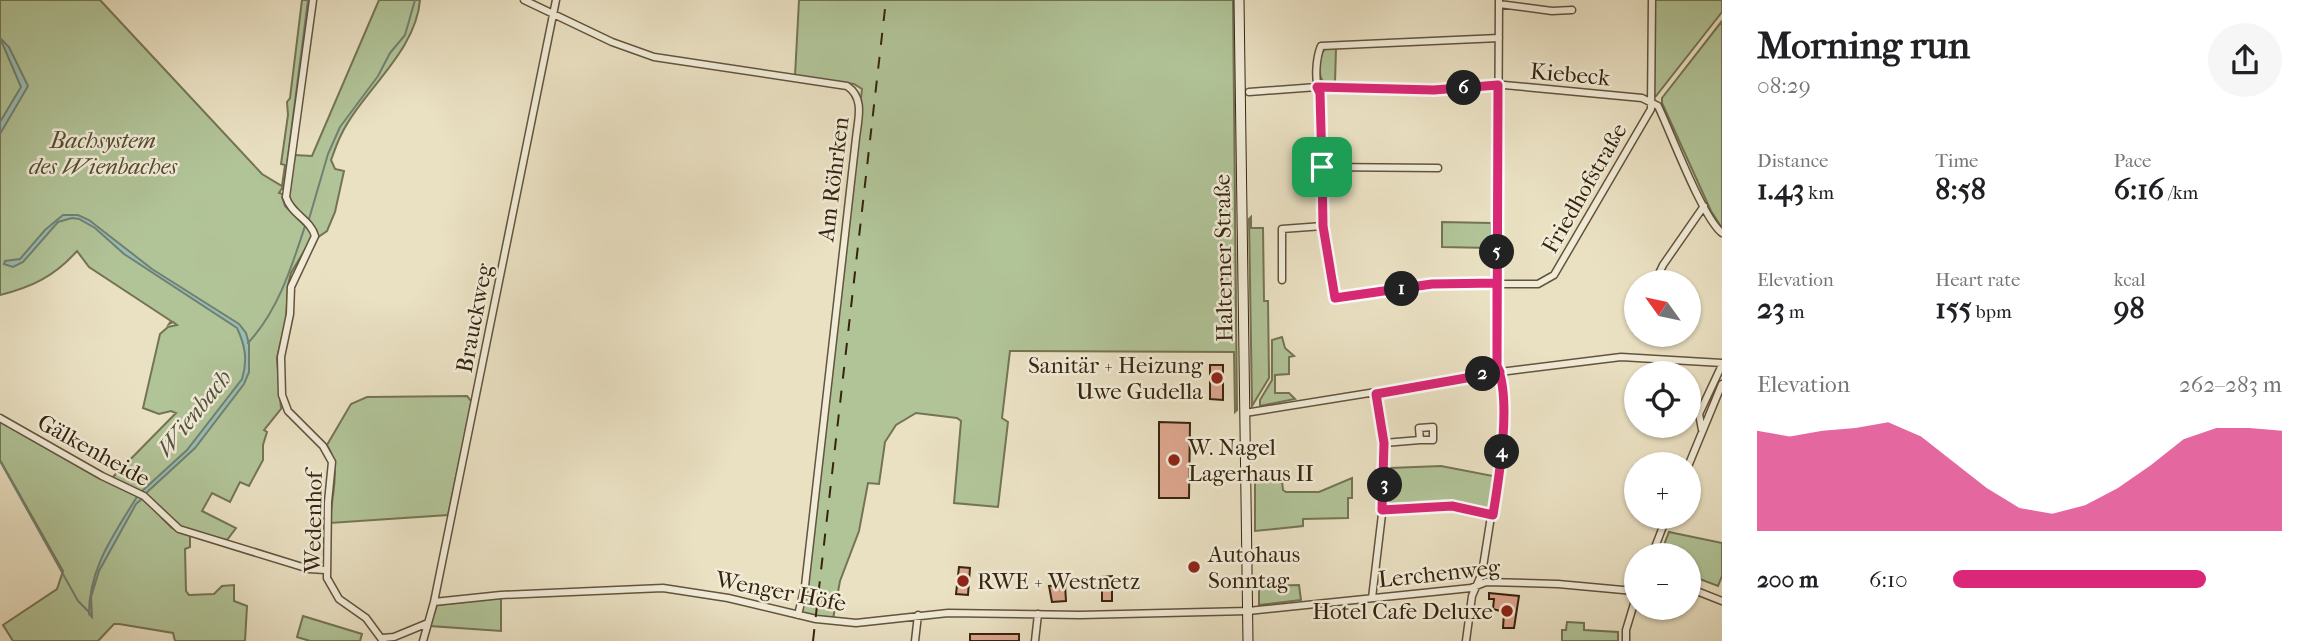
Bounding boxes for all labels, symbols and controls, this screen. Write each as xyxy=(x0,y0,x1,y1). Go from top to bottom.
text: Morning run xyxy=(1757,23,1970,68)
button: share xyxy=(2208,23,2282,97)
street label: Kiebeck xyxy=(1529,58,1612,92)
pin: 6 xyxy=(1446,70,1482,106)
text: 08:29 xyxy=(1757,72,1811,99)
text: 6 xyxy=(1458,76,1469,98)
street label: Am Röhrken xyxy=(812,114,855,244)
street label: Friedhofstraße xyxy=(1536,118,1633,258)
park label: Bachsystem des Wienbaches xyxy=(29,127,178,180)
pin xyxy=(1292,137,1352,197)
icon: arrive xyxy=(1303,148,1341,186)
text: Distance xyxy=(1757,150,1828,172)
text: Time xyxy=(1935,150,1979,172)
text: Pace xyxy=(2114,150,2152,172)
text: 1.43 xyxy=(1757,172,1804,207)
text: 8:58 xyxy=(1935,172,1986,207)
text: 6:16 xyxy=(2114,172,2164,207)
street label: Halterner Straße xyxy=(1209,174,1238,342)
text: km xyxy=(1804,182,1834,204)
text: /km xyxy=(2164,182,2198,204)
pin: 5 xyxy=(1480,234,1514,270)
text: 5 xyxy=(1492,240,1501,262)
street label: Brauckweg xyxy=(451,261,498,375)
text: Elevation xyxy=(1757,269,1834,291)
text: Heart rate xyxy=(1935,269,2020,291)
text: kcal xyxy=(2114,269,2146,291)
north arrow xyxy=(1624,270,1701,346)
map controls xyxy=(1624,270,1701,620)
pin: 1 xyxy=(1384,272,1420,306)
text: 1 xyxy=(1398,277,1405,299)
text: 23 xyxy=(1757,291,1785,326)
text: 155 xyxy=(1935,291,1972,326)
text: 98 xyxy=(2114,291,2144,326)
text: m xyxy=(1785,301,1805,323)
text: bpm xyxy=(1972,301,2012,323)
place label: Sanitär + Heizung Uwe Gudella xyxy=(1028,352,1204,405)
pin: 2 xyxy=(1466,356,1500,392)
button: locate xyxy=(1624,361,1701,438)
text: 2 xyxy=(1478,362,1487,384)
water label: Wienbach xyxy=(151,364,237,462)
marker: Sanitär + Heizung Uwe Gudella xyxy=(1209,370,1225,386)
text: Elevation xyxy=(1757,371,1850,398)
text: 262–283 m xyxy=(2179,371,2282,398)
street label: Gälkenheide xyxy=(33,409,155,492)
place label: W. Nagel Lagerhaus II xyxy=(1187,434,1314,487)
pin: 4 xyxy=(1484,434,1520,470)
text: 4 xyxy=(1496,440,1507,462)
marker: W. Nagel Lagerhaus II xyxy=(1166,452,1182,468)
button: + xyxy=(1624,452,1701,529)
street label: Wedenhof xyxy=(299,467,328,574)
pin: 3 xyxy=(1368,468,1402,503)
text: 3 xyxy=(1381,473,1388,495)
place label: Autohaus Sonntag xyxy=(1207,541,1300,594)
button: − xyxy=(1624,543,1701,620)
street label: Lerchenweg xyxy=(1377,554,1502,593)
marker: Autohaus Sonntag xyxy=(1186,559,1202,575)
street label: Wenger Höfe xyxy=(712,565,848,617)
text: 200 m xyxy=(1757,566,1818,593)
text: 6:10 xyxy=(1869,566,1908,593)
place label: RWE + Westnetz xyxy=(977,568,1140,595)
marker: RWE + Westnetz xyxy=(955,573,971,589)
place label: Hotel Cafe Deluxe xyxy=(1312,598,1493,625)
marker: Hotel Cafe Deluxe xyxy=(1499,603,1515,619)

